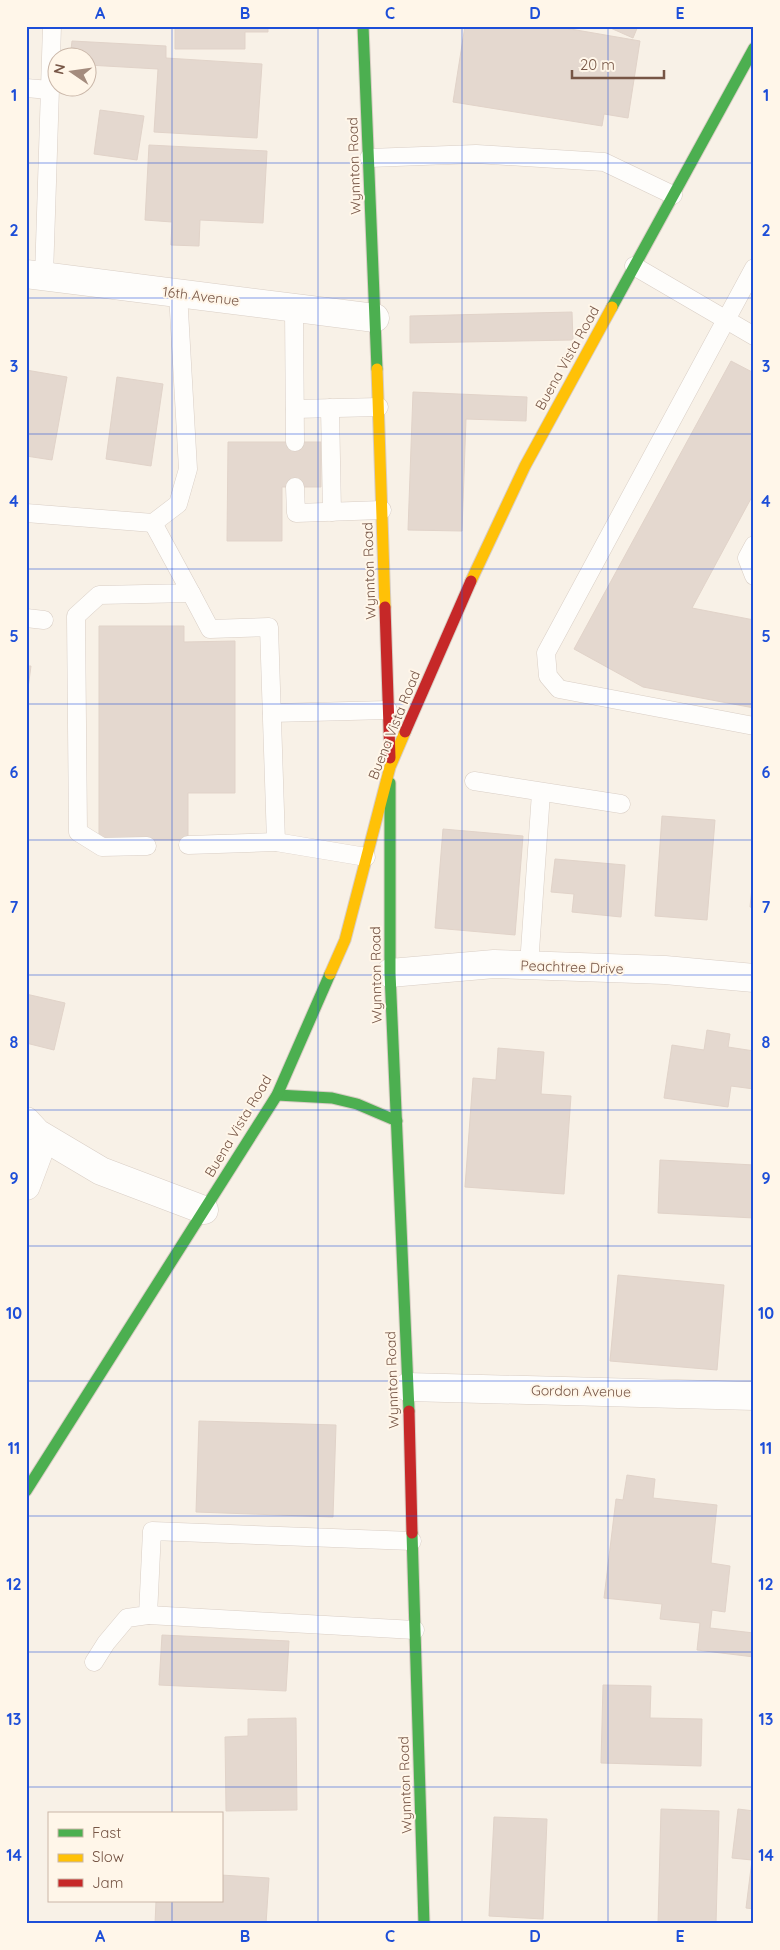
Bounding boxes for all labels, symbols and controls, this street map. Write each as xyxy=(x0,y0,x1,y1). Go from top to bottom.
text: A xyxy=(95,3,106,23)
text: B xyxy=(240,3,250,23)
text: C xyxy=(385,3,395,23)
text: D xyxy=(529,3,541,23)
text: E xyxy=(675,3,685,23)
north arrow xyxy=(48,48,98,98)
scale bar xyxy=(572,48,665,80)
text: 20 m xyxy=(580,55,615,74)
text: N xyxy=(49,62,69,76)
text: 1 xyxy=(11,85,17,105)
text: 1 xyxy=(763,85,769,105)
street label: Wynnton Road xyxy=(343,117,365,215)
text: 2 xyxy=(9,220,19,240)
text: 2 xyxy=(761,220,771,240)
street label: 16th Avenue xyxy=(162,282,240,310)
street label: Buena Vista Road xyxy=(531,303,603,413)
text: 3 xyxy=(10,356,18,376)
text: 3 xyxy=(762,356,770,376)
text: 4 xyxy=(9,491,19,511)
text: 4 xyxy=(761,491,771,511)
street label: Wynnton Road xyxy=(358,522,380,620)
text: 5 xyxy=(9,626,19,646)
text: 5 xyxy=(761,626,771,646)
street label: Buena Vista Road xyxy=(364,668,424,782)
text: 6 xyxy=(10,762,19,782)
text: 6 xyxy=(762,762,771,782)
text: 7 xyxy=(10,897,19,917)
text: 7 xyxy=(762,897,771,917)
street label: Wynnton Road xyxy=(366,926,386,1024)
street label: Peachtree Drive xyxy=(520,956,624,978)
text: 8 xyxy=(10,1032,19,1052)
text: 8 xyxy=(762,1032,771,1052)
street label: Buena Vista Road xyxy=(200,1072,276,1180)
text: 9 xyxy=(9,1168,19,1188)
text: 9 xyxy=(761,1168,771,1188)
text: 10 xyxy=(6,1303,22,1323)
text: 10 xyxy=(758,1303,774,1323)
street label: Wynnton Road xyxy=(381,1331,403,1429)
street label: Gordon Avenue xyxy=(531,1381,631,1401)
text: 11 xyxy=(8,1438,20,1458)
text: 11 xyxy=(760,1438,772,1458)
text: 12 xyxy=(6,1574,22,1594)
text: 12 xyxy=(758,1574,774,1594)
text: 13 xyxy=(7,1709,21,1729)
text: 13 xyxy=(759,1709,773,1729)
street label: Wynnton Road xyxy=(394,1736,416,1834)
legend xyxy=(48,1812,222,1902)
text: Fast xyxy=(92,1823,121,1842)
text: 14 xyxy=(6,1845,22,1865)
text: 14 xyxy=(758,1845,774,1865)
text: Slow xyxy=(92,1847,124,1866)
text: Jam xyxy=(92,1873,123,1892)
text: A xyxy=(95,1926,106,1946)
text: B xyxy=(240,1926,250,1946)
text: C xyxy=(385,1926,395,1946)
text: D xyxy=(529,1926,541,1946)
text: E xyxy=(675,1926,685,1946)

